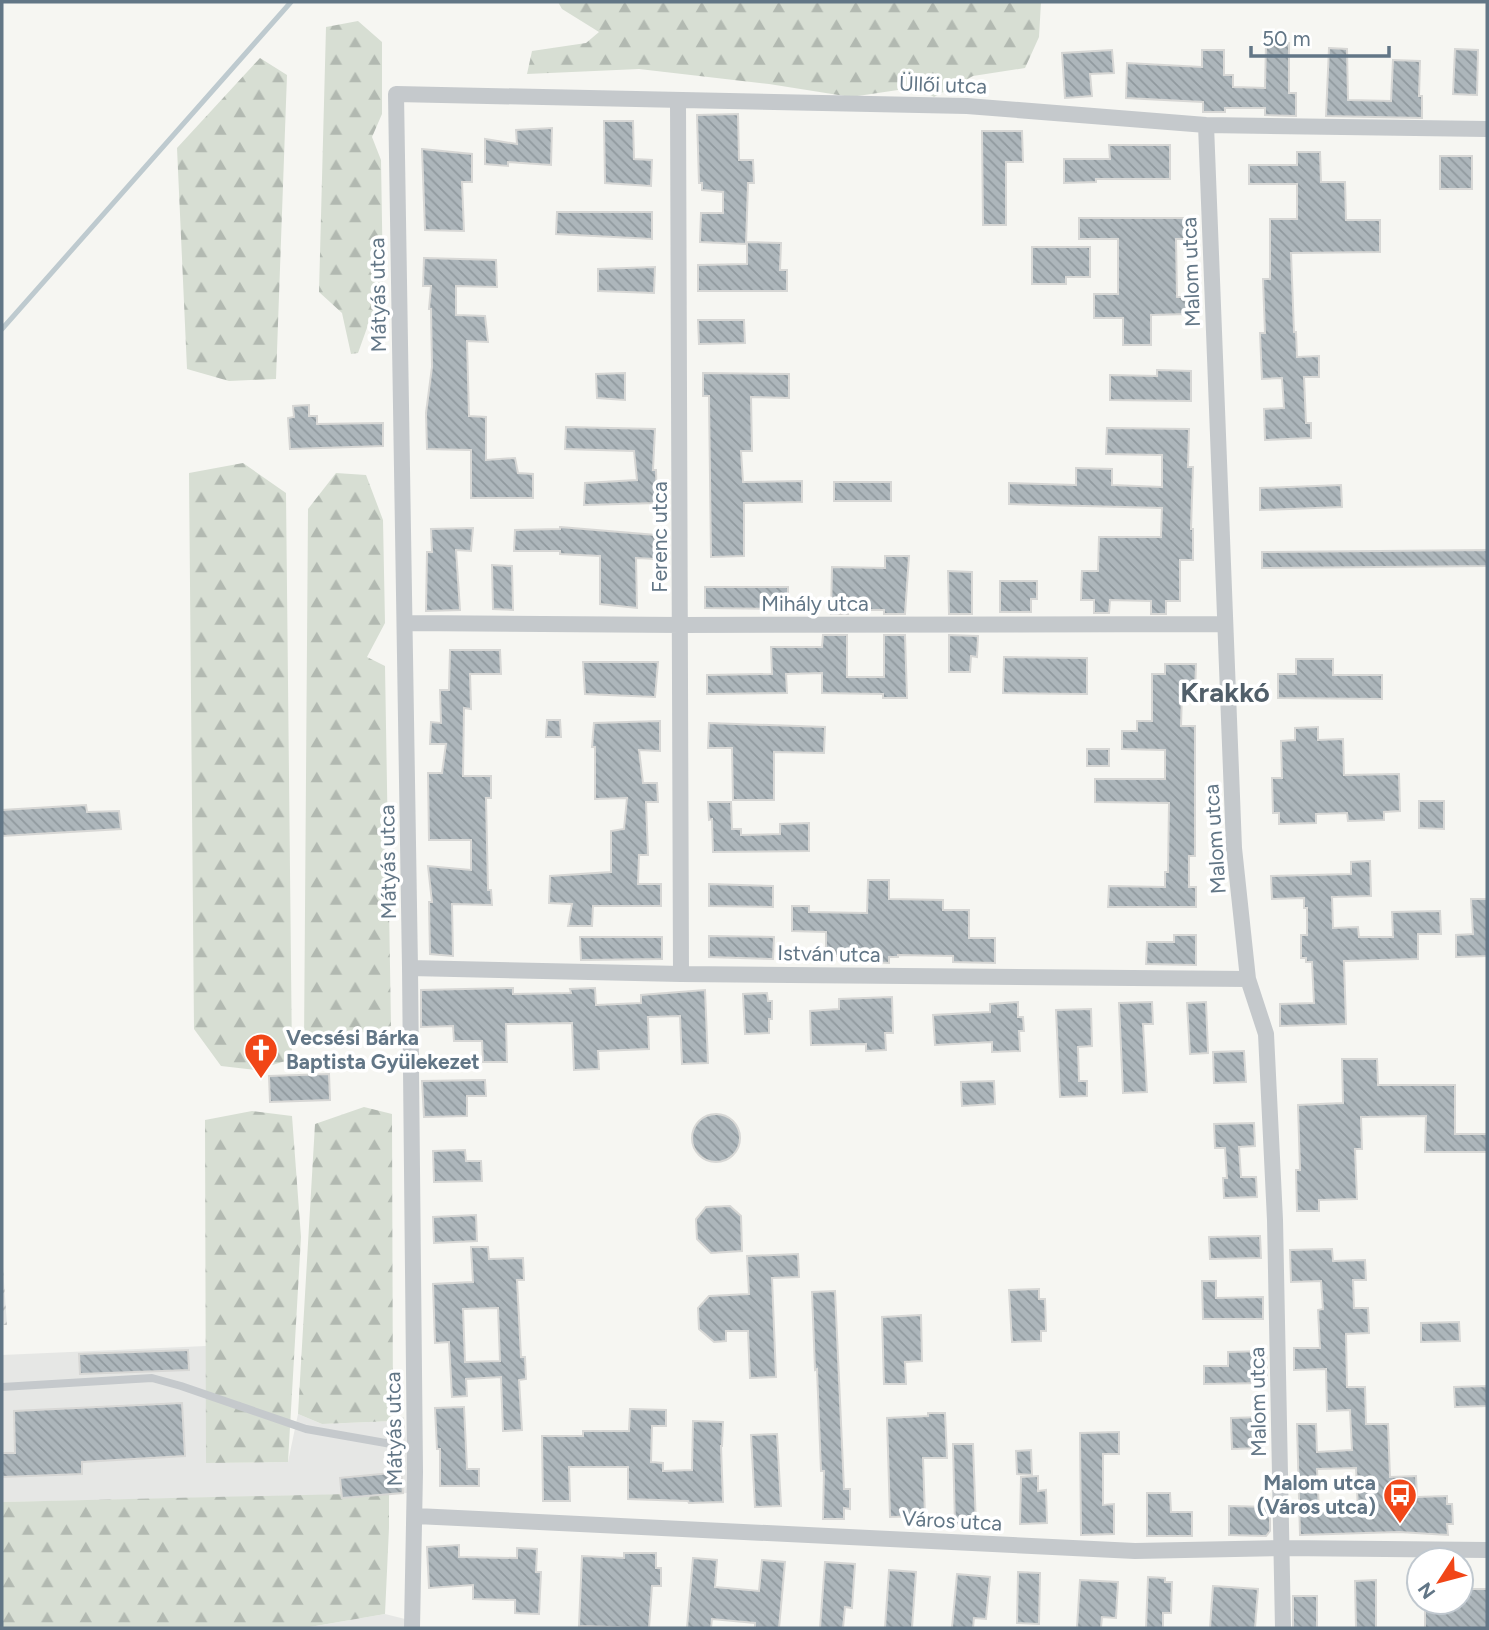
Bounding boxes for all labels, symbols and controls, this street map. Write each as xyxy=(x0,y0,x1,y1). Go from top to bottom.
scale bar xyxy=(1251,14,1389,58)
text: 50 m xyxy=(1262,26,1311,51)
street label: Üllői utca xyxy=(899,70,987,99)
street label: Malom utca xyxy=(1176,217,1205,327)
street label: Mátyás utca xyxy=(364,238,391,352)
street label: Ferenc utca xyxy=(647,481,672,593)
street label: Mihály utca xyxy=(761,591,869,616)
district label: Krakkó xyxy=(1180,675,1270,709)
street label: Malom utca xyxy=(1198,783,1231,895)
street label: Mátyás utca xyxy=(374,805,401,919)
street label: István utca xyxy=(777,940,881,967)
place label: Vecsési Bárka Baptista Gyülekezet xyxy=(286,1025,480,1074)
church icon: Vecsési Bárka Baptista Gyülekezet xyxy=(242,1031,280,1080)
street label: Malom utca xyxy=(1244,1347,1271,1457)
street label: Mátyás utca xyxy=(380,1372,407,1486)
place label: Malom utca (Város utca) xyxy=(1257,1470,1376,1519)
bus stop icon: Malom utca (Város utca) xyxy=(1381,1476,1419,1525)
street label: Város utca xyxy=(901,1505,1003,1536)
north arrow xyxy=(1405,1546,1475,1616)
text: N xyxy=(1413,1578,1440,1603)

